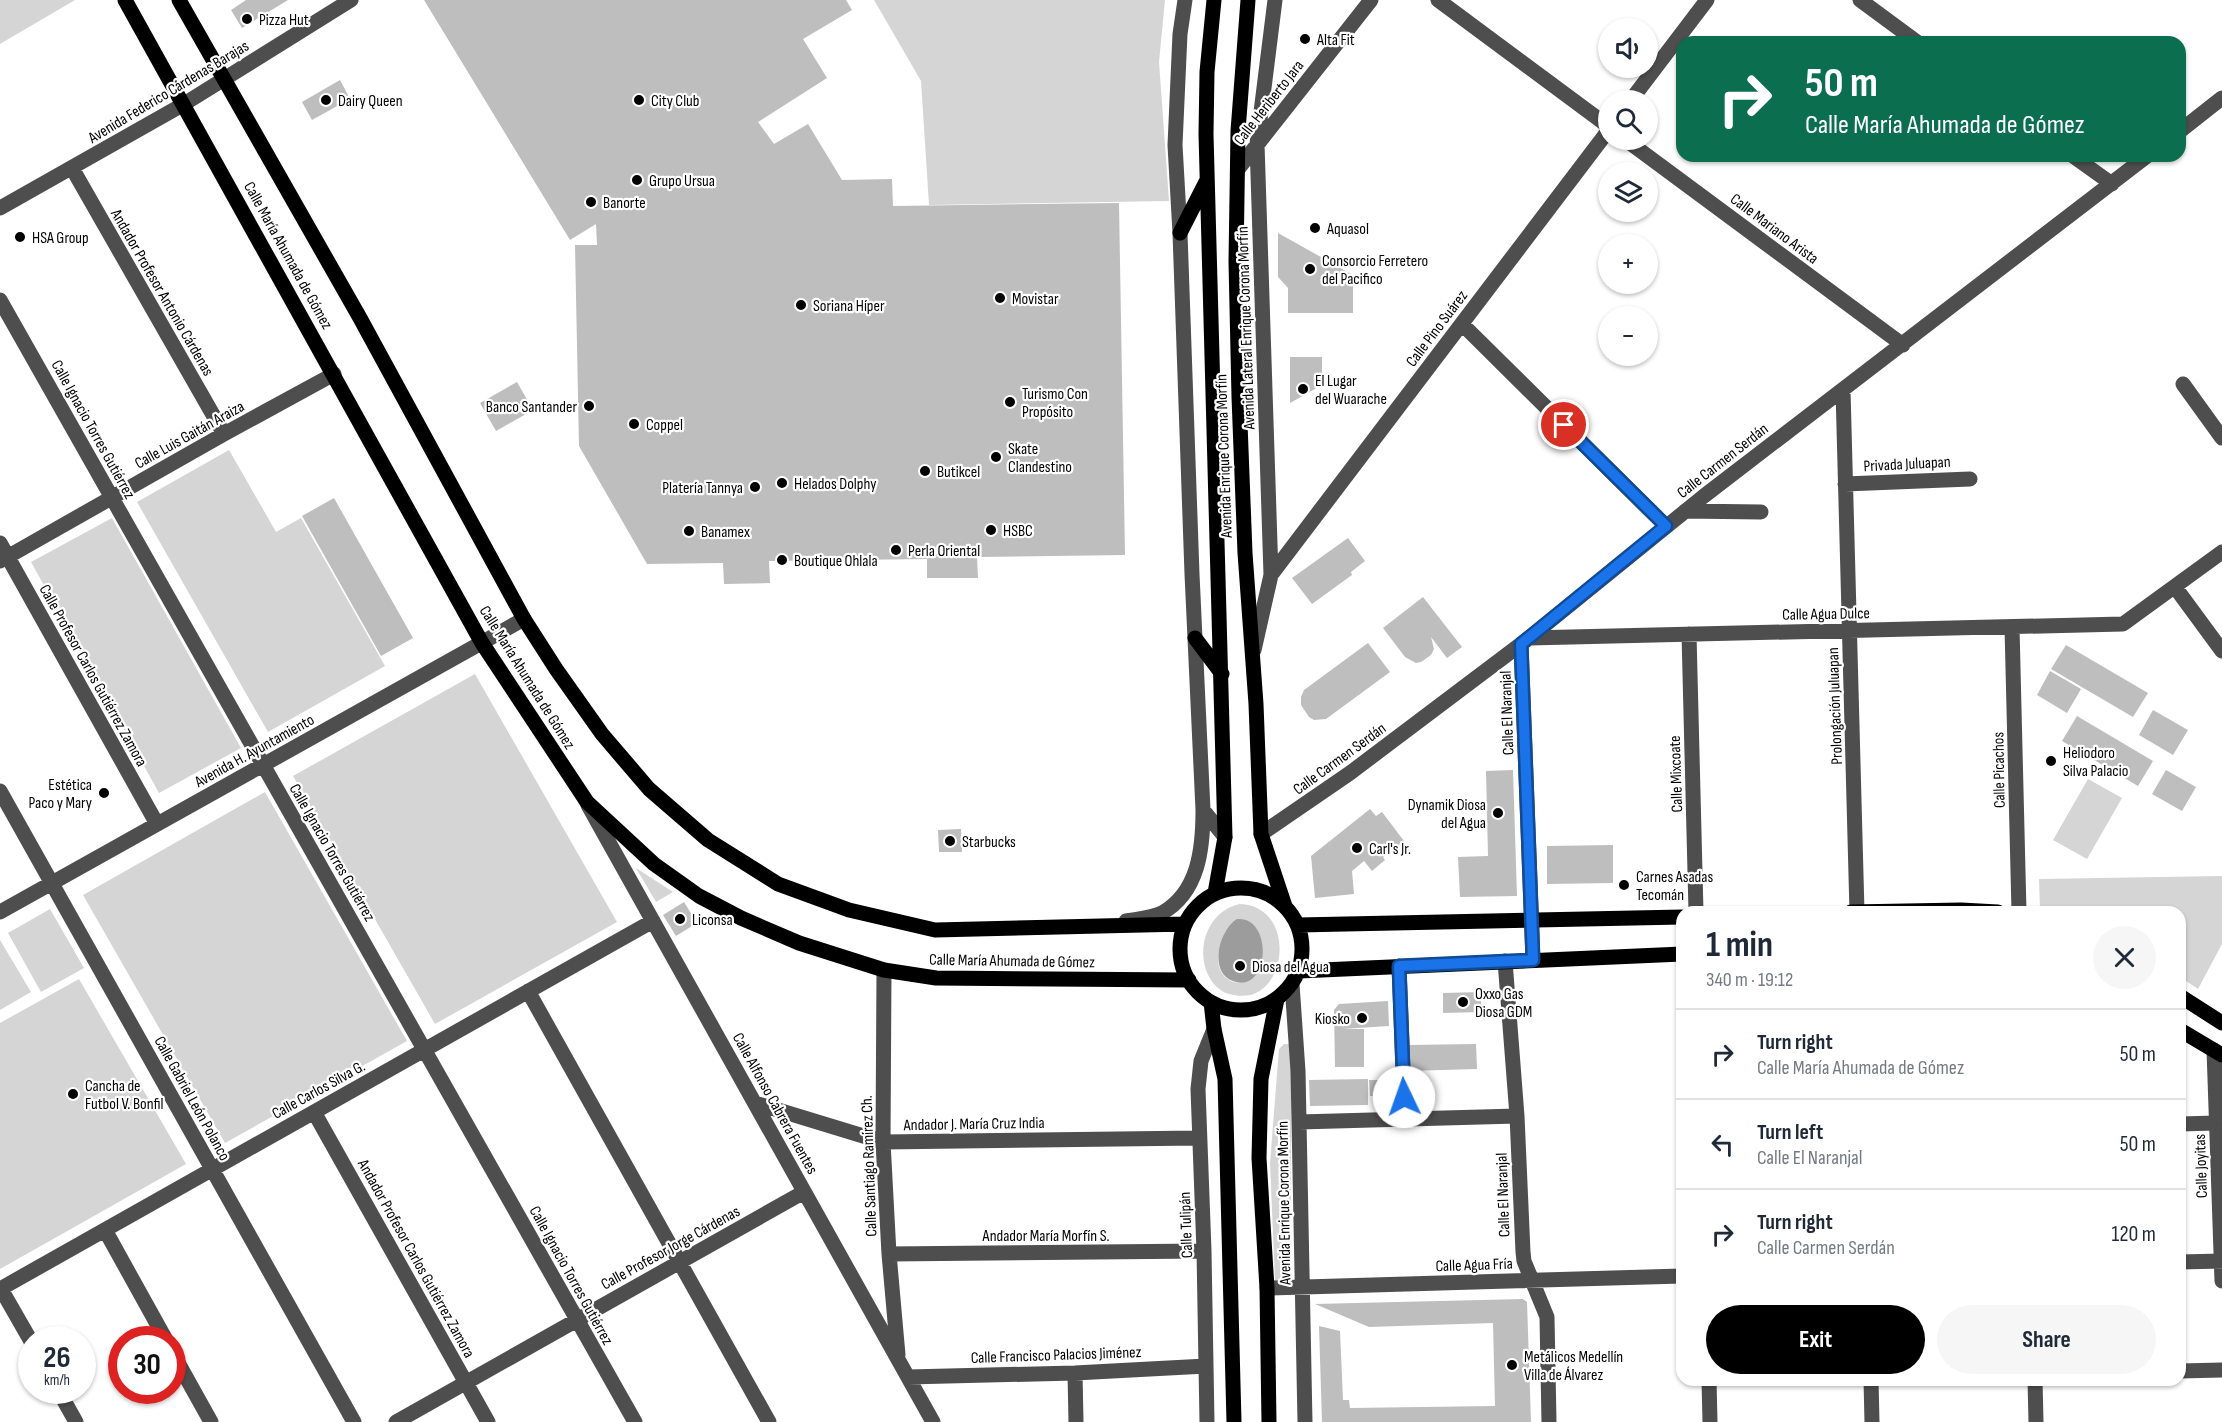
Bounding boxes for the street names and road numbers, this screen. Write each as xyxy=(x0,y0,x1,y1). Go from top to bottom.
street label: Avenida Federico Cárdenas Barajas xyxy=(84,37,253,148)
street label: Calle Heriberto Jara xyxy=(1230,57,1308,149)
street label: Calle María Ahumada de Gómez xyxy=(239,179,336,333)
street label: Calle Mariano Arista xyxy=(1726,190,1822,269)
street label: Andador Profesor Antonio Cárdenas xyxy=(106,205,217,380)
street label: Avenida Lateral Enrique Corona Morfín xyxy=(1233,226,1260,431)
street label: Calle Pino Suárez xyxy=(1402,287,1472,371)
street label: Calle Ignacio Torres Gutiérrez xyxy=(47,357,139,503)
street label: Avenida Enrique Corona Morfín xyxy=(1212,374,1237,539)
street label: Calle Luis Gaitán Araiza xyxy=(132,397,248,473)
street label: Calle Carmen Serdán xyxy=(1674,420,1772,503)
street label: Privada Juluapan xyxy=(1863,453,1951,476)
street label: Calle Profesor Carlos Gutiérrez Zamora xyxy=(35,581,151,770)
street label: Calle María Ahumada de Gómez xyxy=(475,603,579,753)
street label: Calle Agua Dulce xyxy=(1782,604,1870,625)
street label: Prolongación Juluapan xyxy=(1824,647,1847,765)
street label: Calle El Naranjal xyxy=(1497,670,1518,755)
street label: Avenida H. Ayuntamiento xyxy=(191,711,318,792)
street label: Calle Carmen Serdán xyxy=(1290,719,1390,799)
street label: Calle Picachos xyxy=(1989,731,2010,808)
street label: Calle Mixcoate xyxy=(1666,735,1687,813)
street label: Calle Ignacio Torres Gutiérrez xyxy=(285,781,379,925)
street label: Calle María Ahumada de Gómez xyxy=(929,951,1095,972)
street label: Calle Alfonso Cabrera Fuentes xyxy=(728,1030,822,1178)
street label: Calle Gabriel León Polanco xyxy=(150,1033,234,1164)
street label: Calle Carlos Silva G. xyxy=(269,1057,368,1124)
street label: Calle Santiago Ramírez Ch. xyxy=(858,1095,881,1237)
street label: Andador J. María Cruz India xyxy=(902,1114,1045,1135)
street label: Avenida Enrique Corona Morfín xyxy=(1274,1121,1295,1286)
street label: Calle Joyitas xyxy=(2191,1133,2212,1198)
street label: Calle El Naranjal xyxy=(1493,1152,1514,1237)
street label: Andador Profesor Carlos Gutiérrez Zamora xyxy=(353,1155,478,1361)
street label: Calle Tulipán xyxy=(1176,1191,1197,1259)
street label: Calle Profesor Jorge Cárdenas xyxy=(598,1202,744,1294)
street label: Calle Ignacio Torres Gutiérrez xyxy=(525,1203,617,1349)
street label: Andador María Morfín S. xyxy=(981,1227,1110,1246)
street label: Calle Agua Fría xyxy=(1435,1255,1513,1276)
street label: Calle Francisco Palacios Jiménez xyxy=(970,1343,1142,1368)

